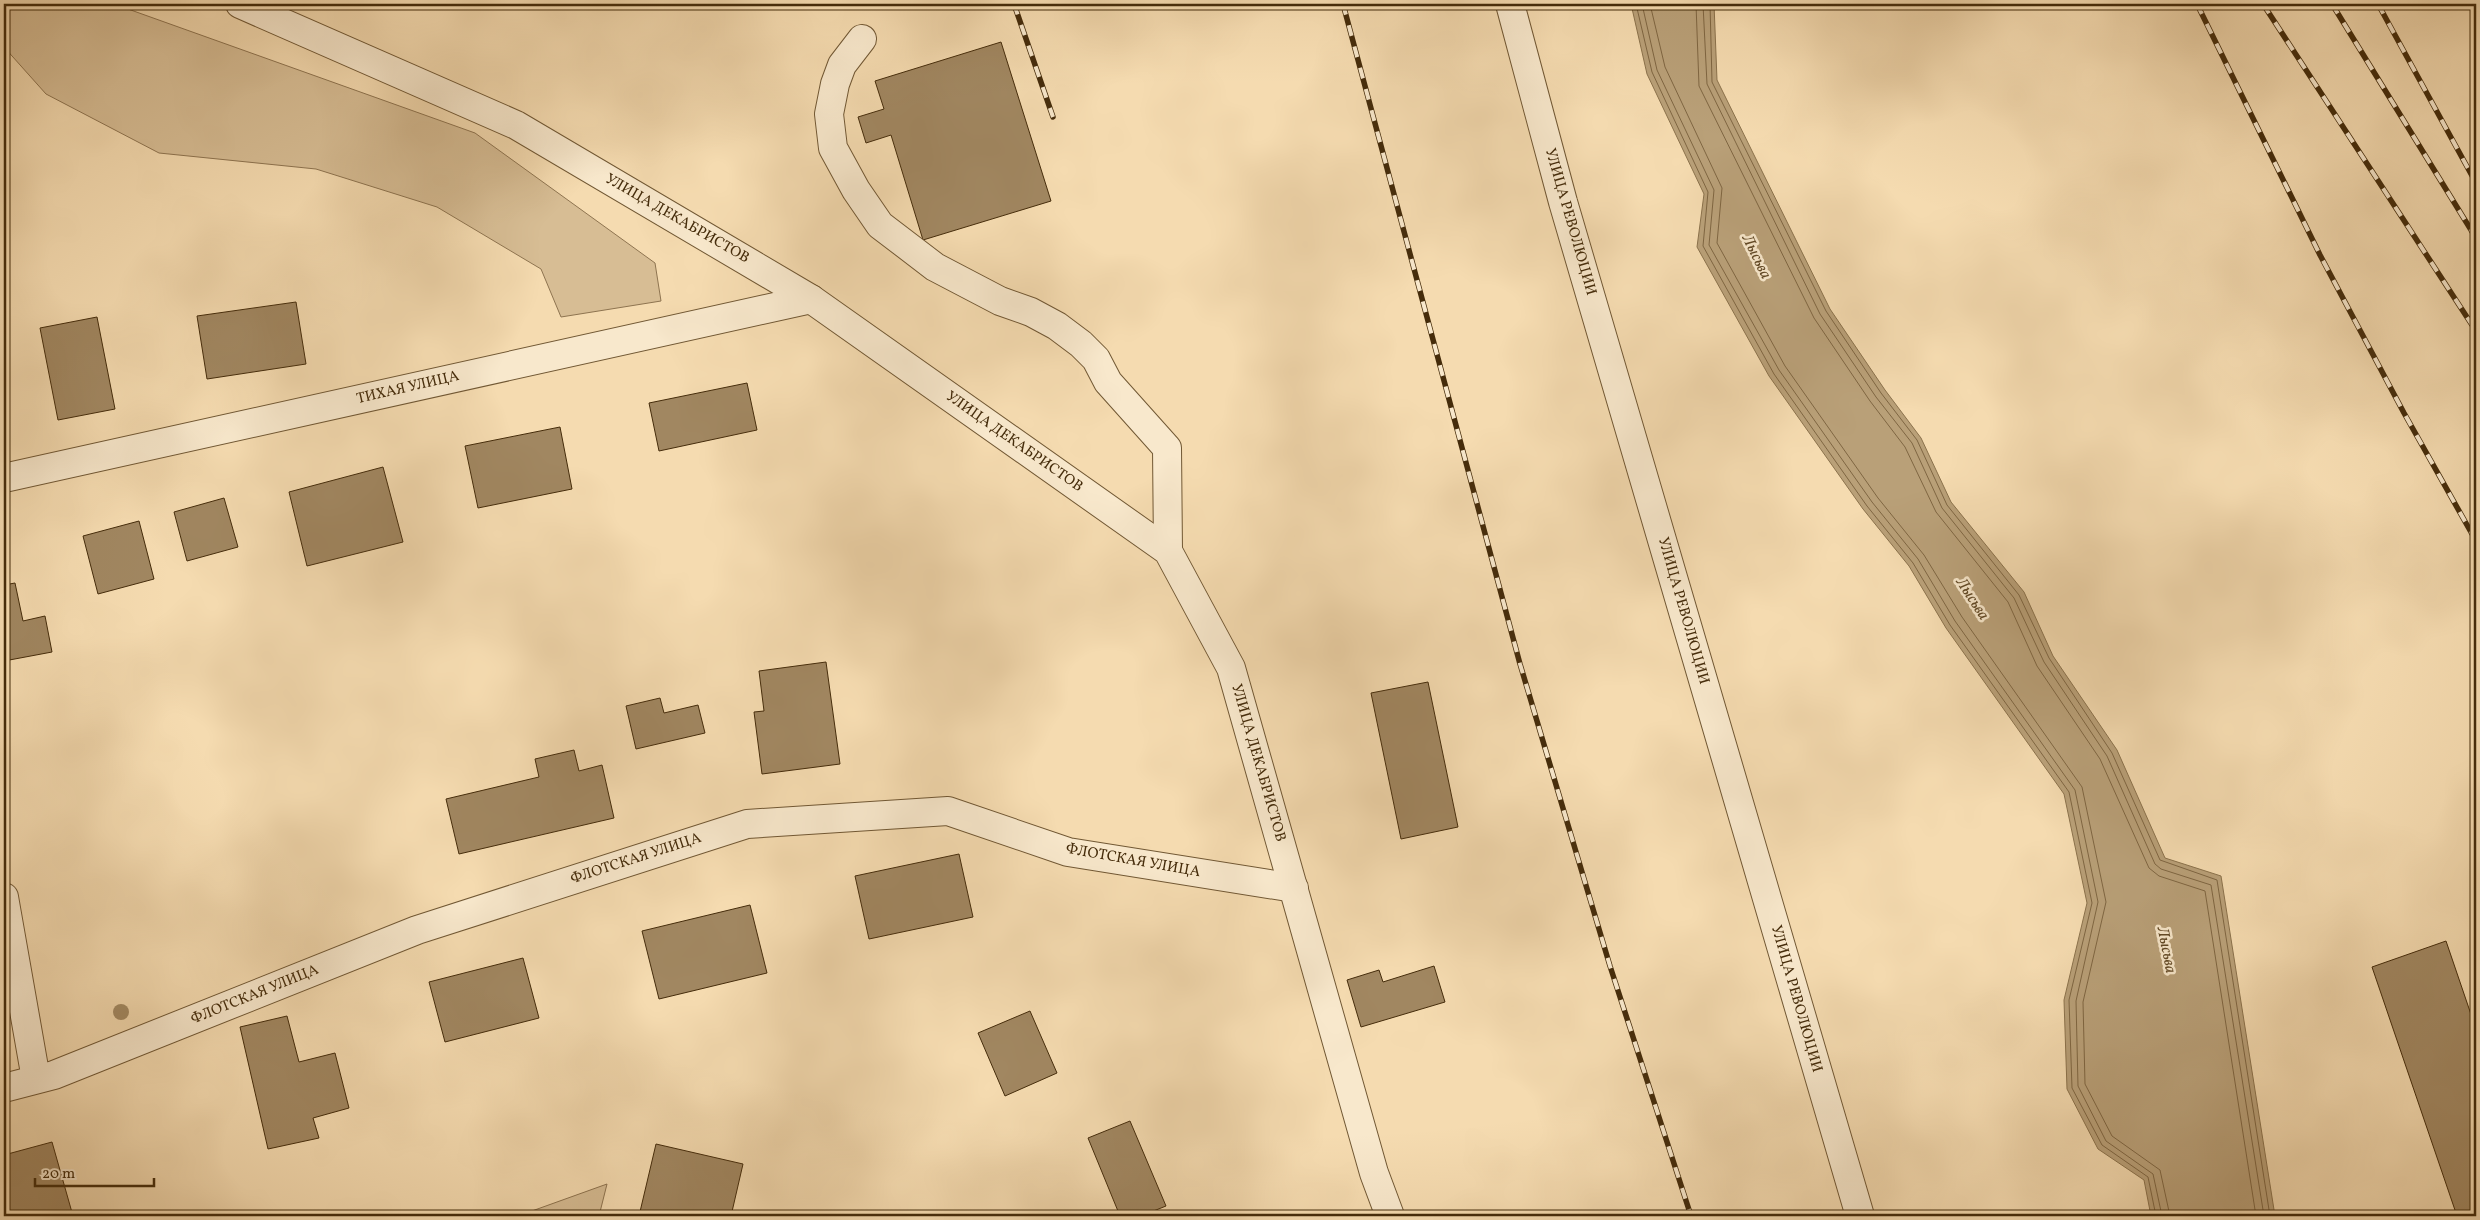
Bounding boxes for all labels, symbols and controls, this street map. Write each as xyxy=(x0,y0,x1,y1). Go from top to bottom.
street label: УЛИЦА РЕВОЛЮЦИИ xyxy=(1539,146,1601,298)
street label: УЛИЦА ДЕКАБРИСТОВ xyxy=(601,169,753,269)
water label: Лысьва xyxy=(1735,230,1776,283)
street label: ТИХАЯ УЛИЦА xyxy=(355,366,462,410)
street label: УЛИЦА ДЕКАБРИСТОВ xyxy=(941,387,1087,497)
street label: УЛИЦА РЕВОЛЮЦИИ xyxy=(1652,535,1714,687)
water label: Лысьва xyxy=(1949,572,1994,625)
street label: УЛИЦА ДЕКАБРИСТОВ xyxy=(1225,682,1291,844)
street label: ФЛОТСКАЯ УЛИЦА xyxy=(568,828,705,890)
street label: ФЛОТСКАЯ УЛИЦА xyxy=(1064,839,1202,883)
street label: УЛИЦА РЕВОЛЮЦИИ xyxy=(1765,923,1827,1075)
water label: Лысьва xyxy=(2151,924,2181,976)
street label: ФЛОТСКАЯ УЛИЦА xyxy=(188,960,323,1030)
scale bar xyxy=(35,1155,154,1187)
text: 20 m xyxy=(42,1164,75,1185)

